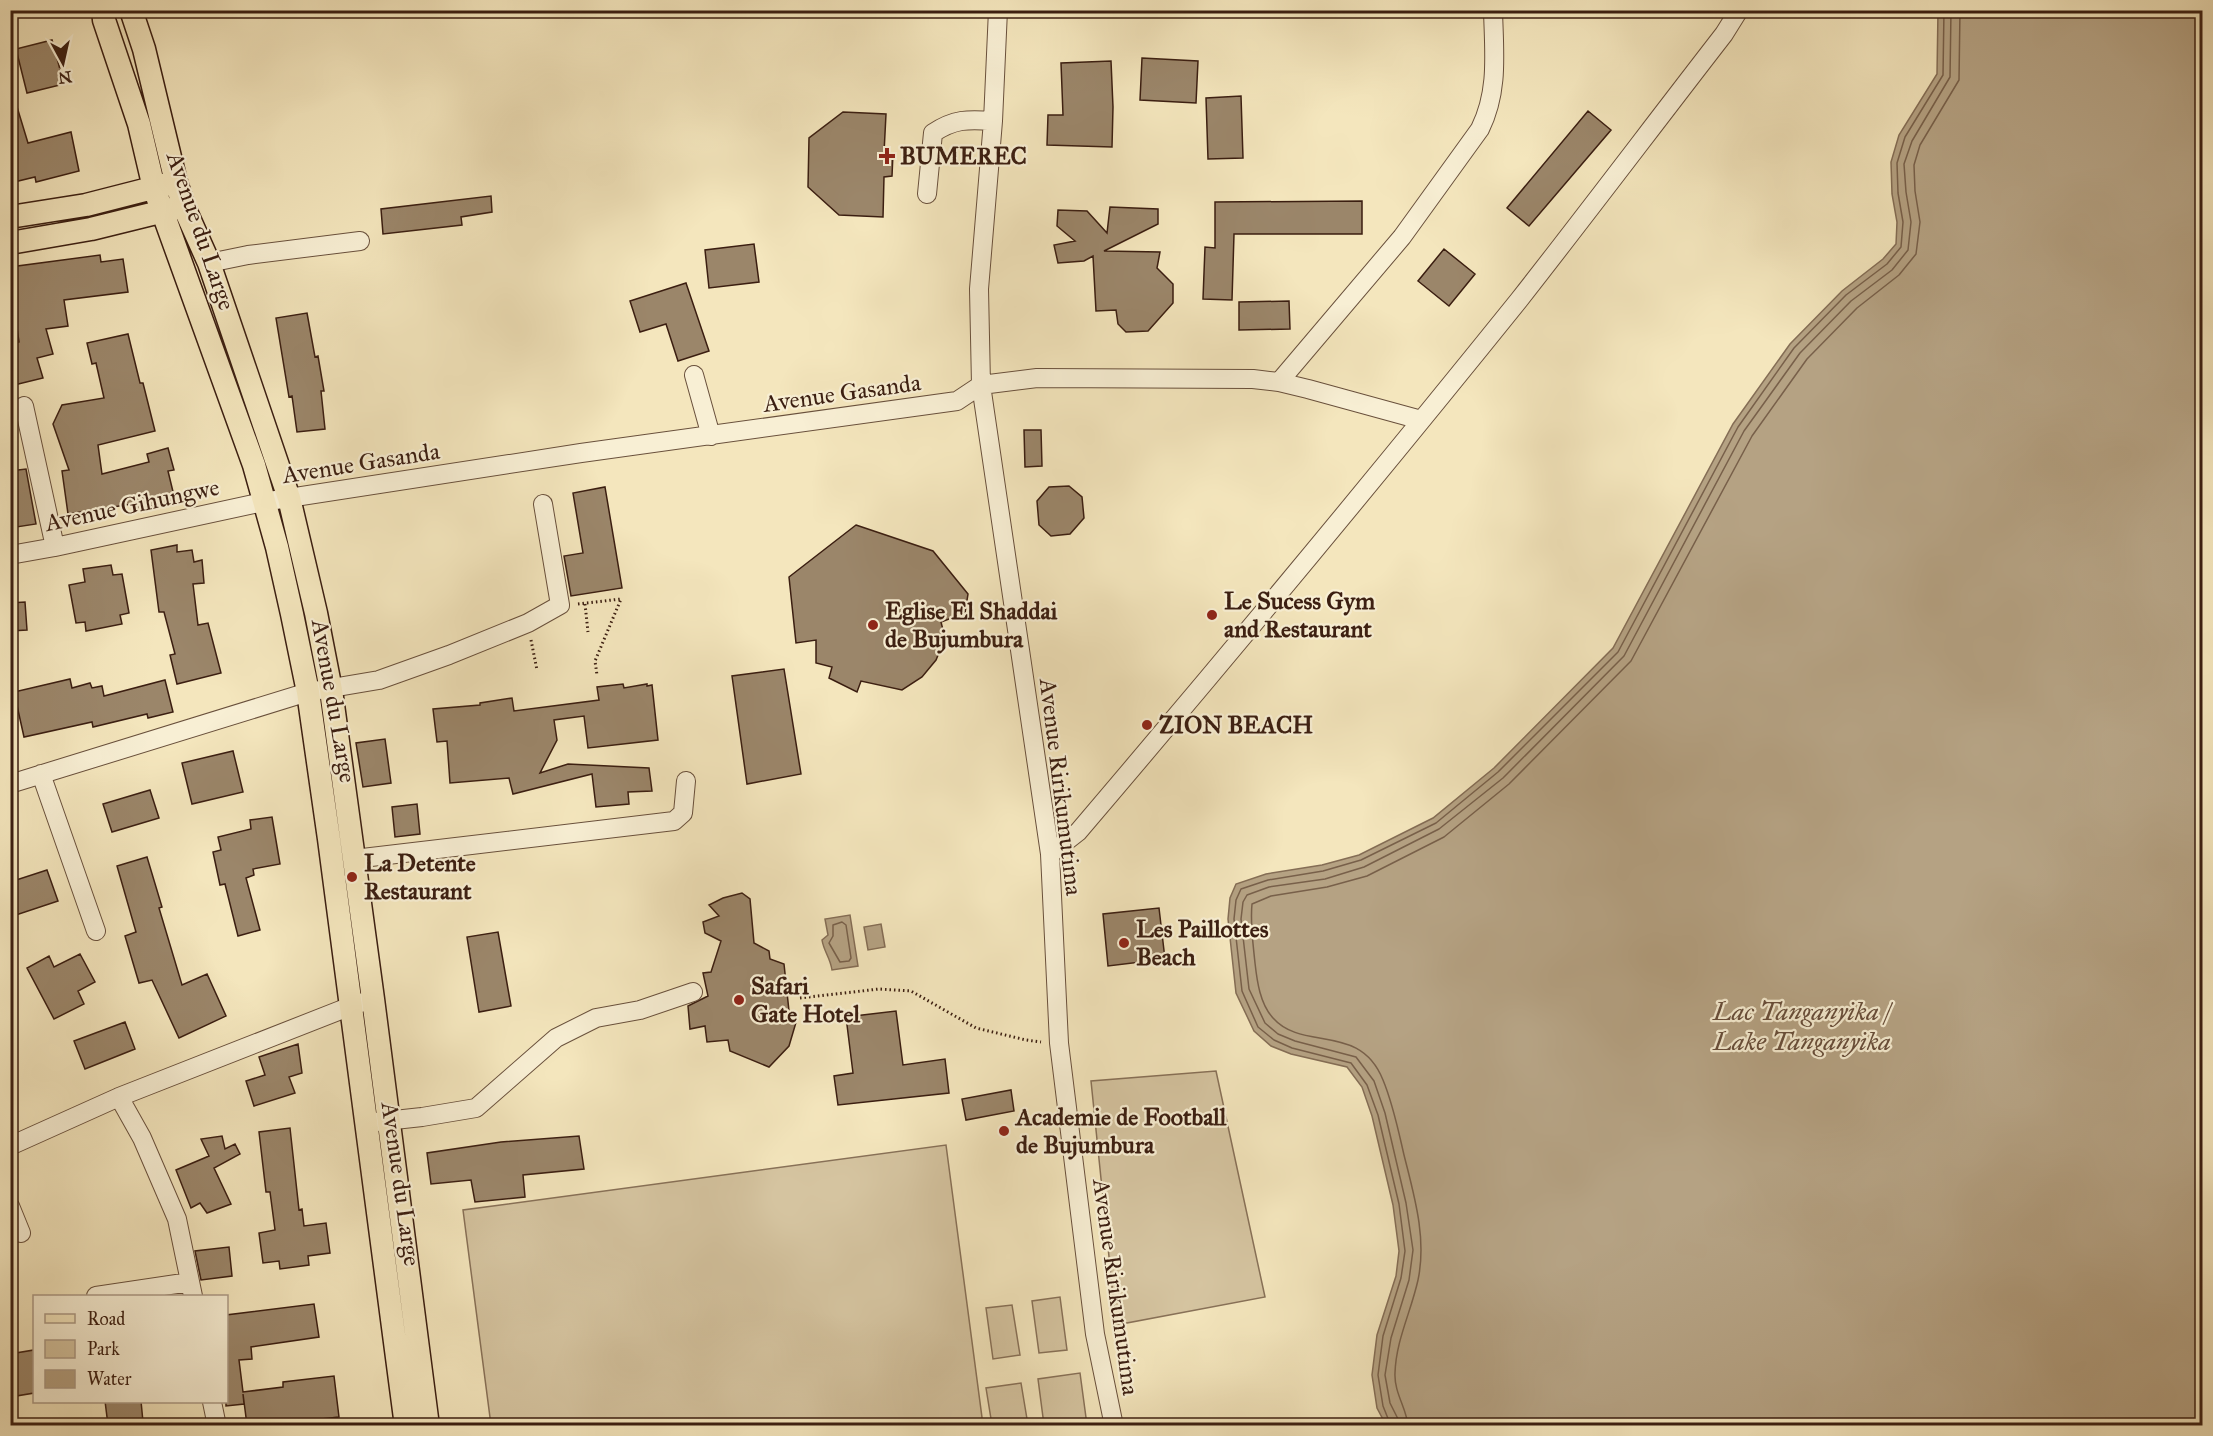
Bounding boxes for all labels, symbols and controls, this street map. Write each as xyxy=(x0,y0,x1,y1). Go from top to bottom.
north arrow xyxy=(33,33,93,93)
text: N xyxy=(57,67,73,88)
place label: BUMEREC xyxy=(900,141,1027,171)
street label: Avenue du Large xyxy=(160,147,242,314)
marker: BUMEREC xyxy=(878,147,896,165)
street label: Avenue Gasanda xyxy=(760,367,924,419)
street label: Avenue Gasanda xyxy=(279,436,443,490)
street label: Avenue Gihungwe xyxy=(41,472,222,538)
place label: Le Sucess Gym and Restaurant xyxy=(1224,586,1376,644)
place label: Eglise El Shaddai de Bujumbura xyxy=(885,596,1058,654)
marker: Le Sucess Gym and Restaurant xyxy=(1205,608,1219,622)
street label: Avenue du Large xyxy=(305,616,363,785)
marker: Eglise El Shaddai de Bujumbura xyxy=(866,618,880,632)
street label: Avenue Ririkumutima xyxy=(1033,676,1089,898)
place label: ZION BEACH xyxy=(1159,710,1313,740)
marker: ZION BEACH xyxy=(1140,718,1154,732)
place label: La Detente Restaurant xyxy=(364,848,476,906)
marker: La Detente Restaurant xyxy=(345,870,359,884)
place label: Les Paillottes Beach xyxy=(1136,914,1269,972)
marker: Les Paillottes Beach xyxy=(1117,936,1131,950)
place label: Safari Gate Hotel xyxy=(751,971,861,1029)
marker: Safari Gate Hotel xyxy=(732,993,746,1007)
water label: Lac Tanganyika / Lake Tanganyika xyxy=(1712,995,1894,1057)
street label: Avenue du Large xyxy=(375,1099,427,1268)
place label: Academie de Football de Bujumbura xyxy=(1014,1102,1227,1160)
marker: Academie de Football de Bujumbura xyxy=(997,1124,1011,1138)
street label: Avenue Ririkumutima xyxy=(1086,1176,1146,1398)
legend xyxy=(33,1295,228,1403)
text: Road xyxy=(87,1308,125,1330)
text: Park xyxy=(87,1338,120,1360)
text: Water xyxy=(87,1368,132,1390)

